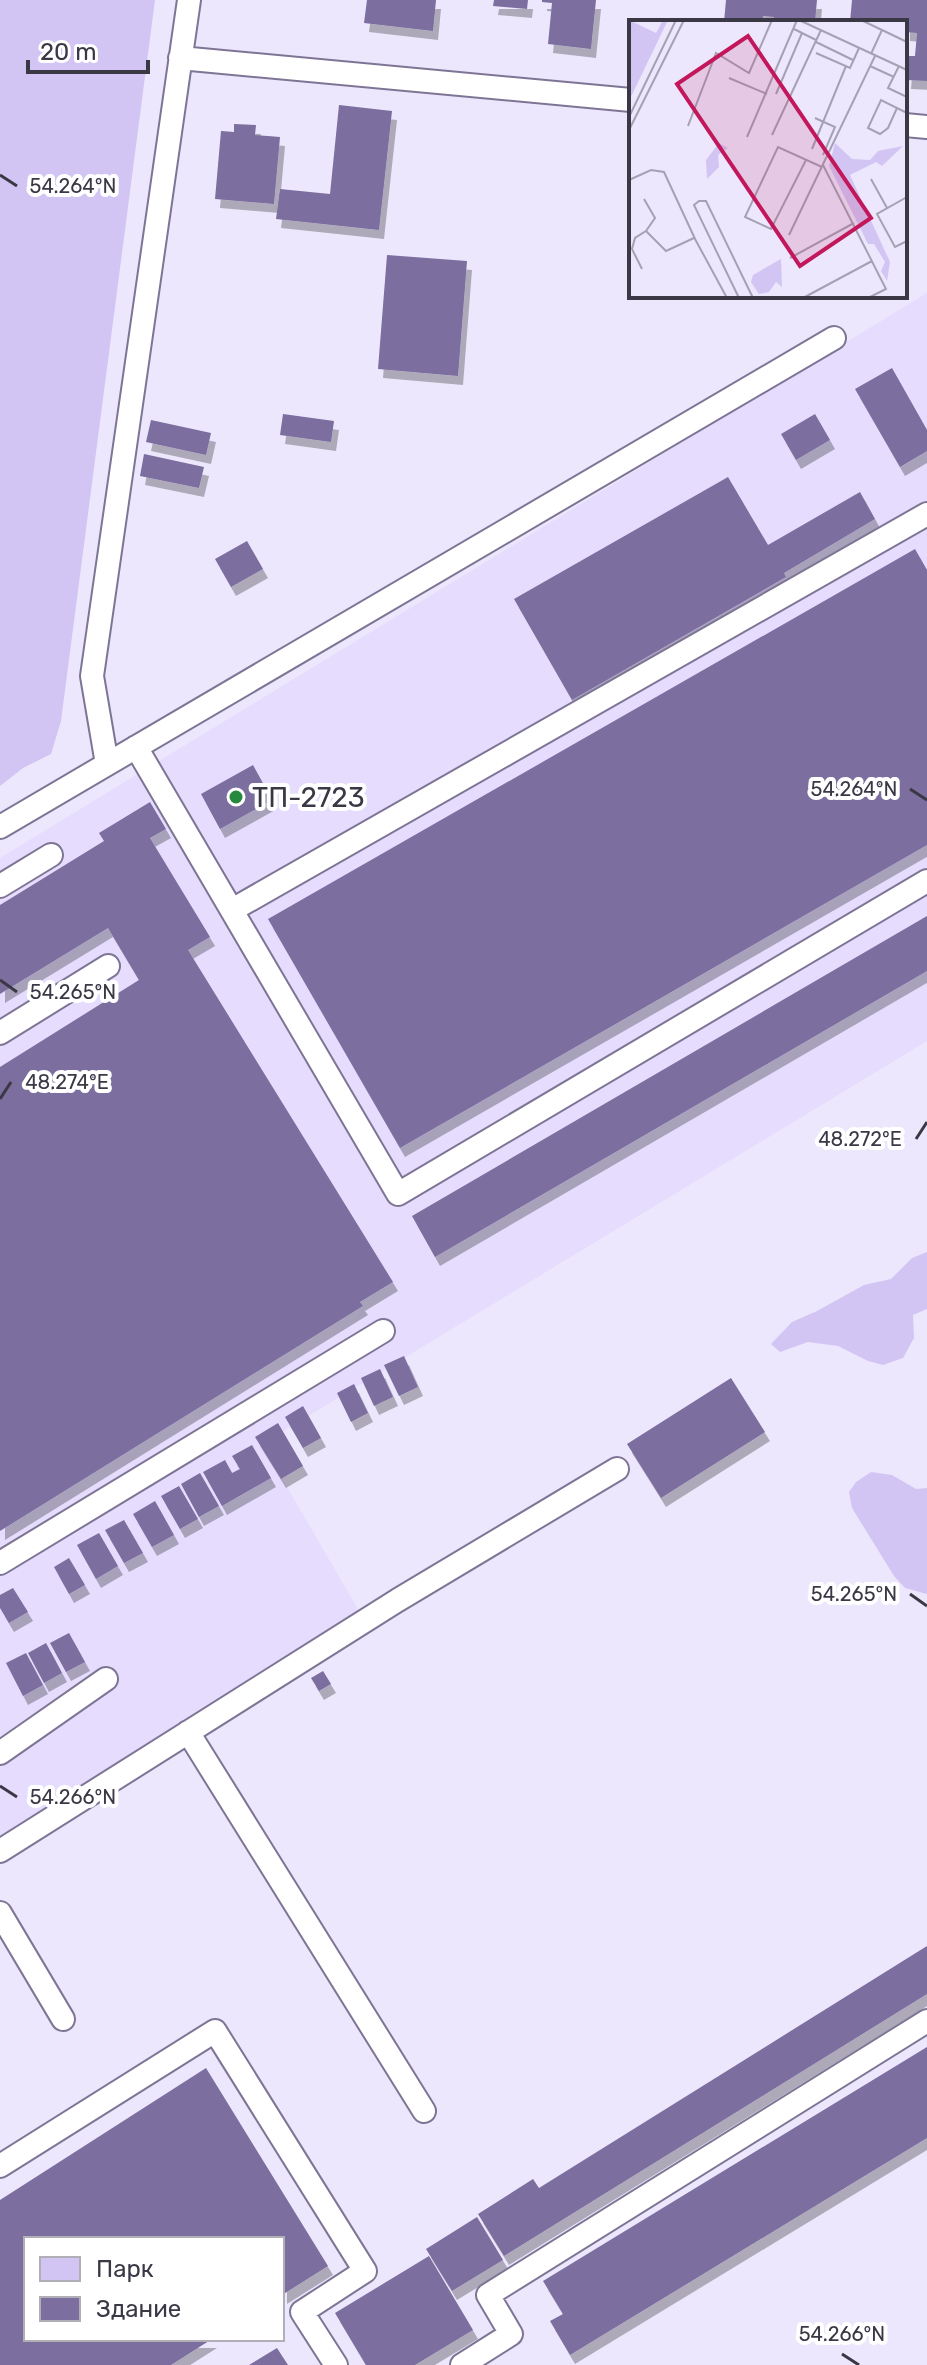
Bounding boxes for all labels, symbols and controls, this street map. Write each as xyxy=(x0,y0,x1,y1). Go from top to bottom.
inset map xyxy=(629,20,907,298)
scale bar xyxy=(28,24,148,74)
text: 20 m xyxy=(40,38,97,66)
text: 54.264°N xyxy=(30,174,116,198)
text: 54.264°N xyxy=(811,777,897,801)
place label: ТП-2723 xyxy=(252,781,365,814)
marker: ТП-2723 xyxy=(227,788,245,806)
text: 54.265°N xyxy=(30,980,116,1004)
text: 48.274°E xyxy=(25,1070,109,1094)
text: 48.272°E xyxy=(818,1127,902,1151)
text: 54.265°N xyxy=(811,1582,897,1606)
text: 54.266°N xyxy=(30,1785,116,1809)
legend xyxy=(24,2237,284,2341)
text: Парк xyxy=(96,2255,154,2283)
text: Здание xyxy=(96,2295,181,2323)
text: 54.266°N xyxy=(799,2322,885,2346)

